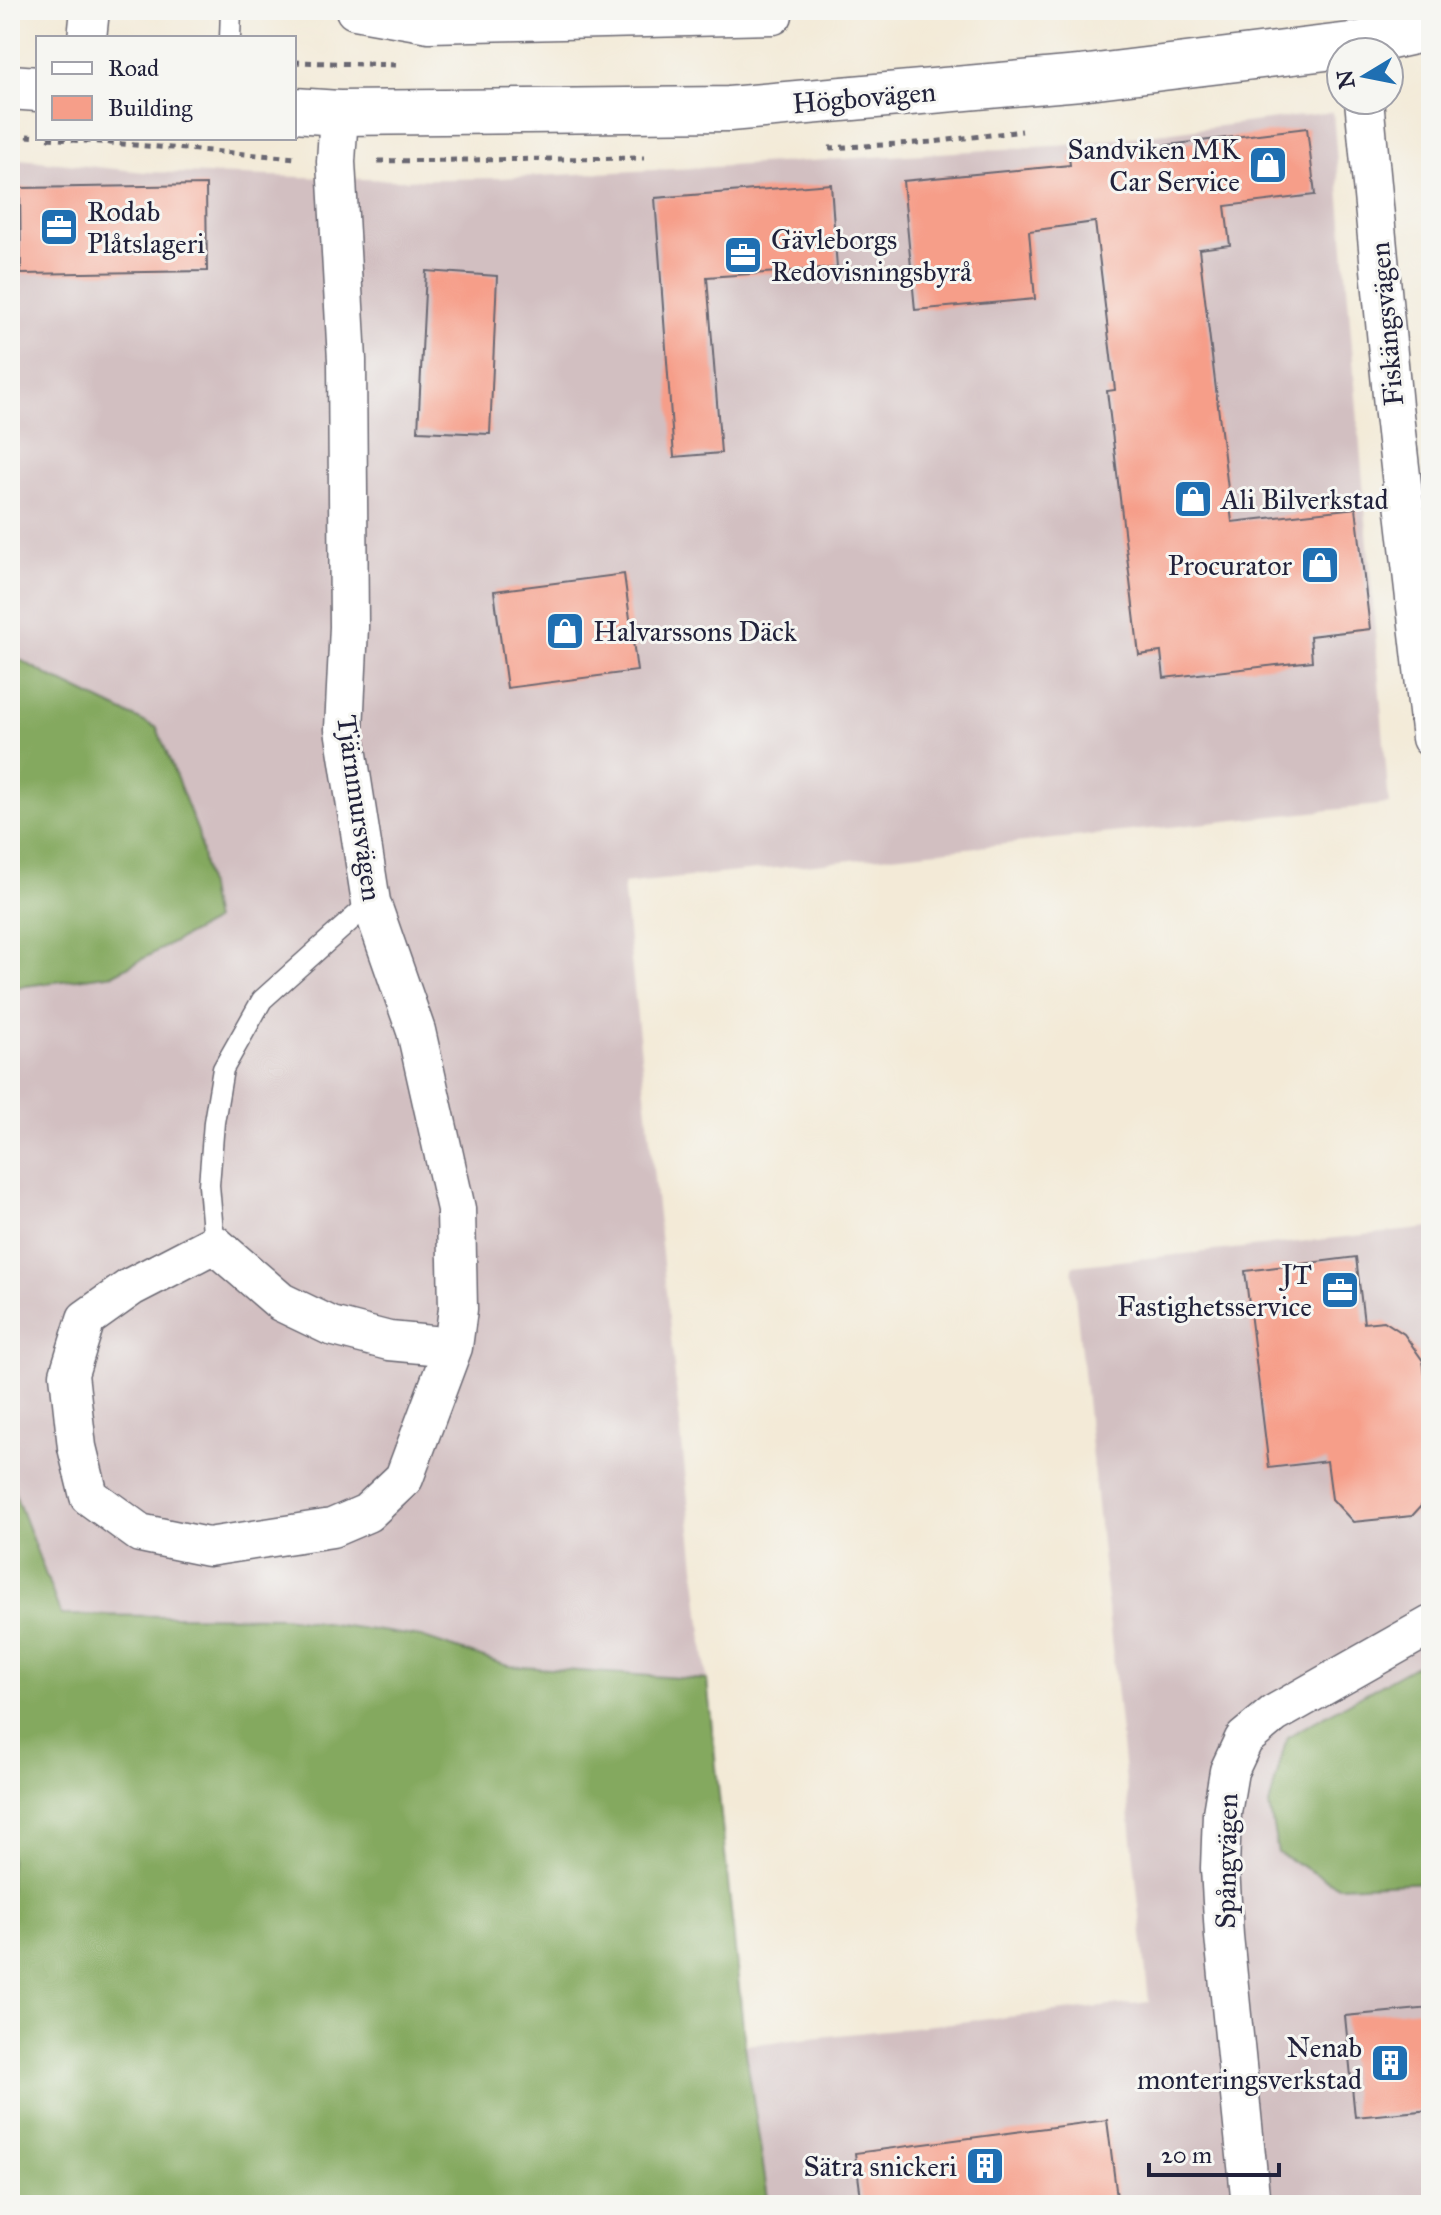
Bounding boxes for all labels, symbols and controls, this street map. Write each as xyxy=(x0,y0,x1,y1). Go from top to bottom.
legend xyxy=(36,36,296,140)
north arrow xyxy=(1325,36,1405,116)
text: Road xyxy=(108,53,159,83)
text: N xyxy=(1331,68,1361,91)
street label: Högbovägen xyxy=(791,74,937,121)
text: Building xyxy=(108,93,193,123)
place label: Sandviken MK Car Service xyxy=(1067,132,1241,199)
shop icon: Sandviken MK Car Service xyxy=(1247,144,1289,186)
place label: Rodab Plåtslageri xyxy=(87,194,205,261)
office icon: Rodab Plåtslageri xyxy=(38,206,80,248)
place label: Gävleborgs Redovisningsbyrå xyxy=(771,222,972,289)
office icon: Gävleborgs Redovisningsbyrå xyxy=(722,234,764,276)
street label: Fiskängsvägen xyxy=(1362,241,1411,407)
shop icon: Ali Bilverkstad xyxy=(1172,478,1214,520)
place label: Ali Bilverkstad xyxy=(1220,482,1389,517)
shop icon: Procurator xyxy=(1299,544,1341,586)
place label: Procurator xyxy=(1168,548,1293,583)
shop icon: Halvarssons Däck xyxy=(544,610,586,652)
place label: Halvarssons Däck xyxy=(593,614,797,649)
street label: Tjärnmursvägen xyxy=(329,713,390,903)
place label: JT Fastighetsservice xyxy=(1117,1257,1312,1324)
office icon: JT Fastighetsservice xyxy=(1319,1269,1361,1311)
street label: Spångvägen xyxy=(1208,1793,1245,1929)
place label: Nenab monteringsverkstad xyxy=(1137,2030,1362,2097)
building icon: Nenab monteringsverkstad xyxy=(1369,2042,1411,2084)
scale bar xyxy=(1149,2127,1279,2177)
text: 20 m xyxy=(1161,2140,1212,2170)
building icon: Sätra snickeri xyxy=(964,2145,1006,2187)
place label: Sätra snickeri xyxy=(803,2149,957,2184)

